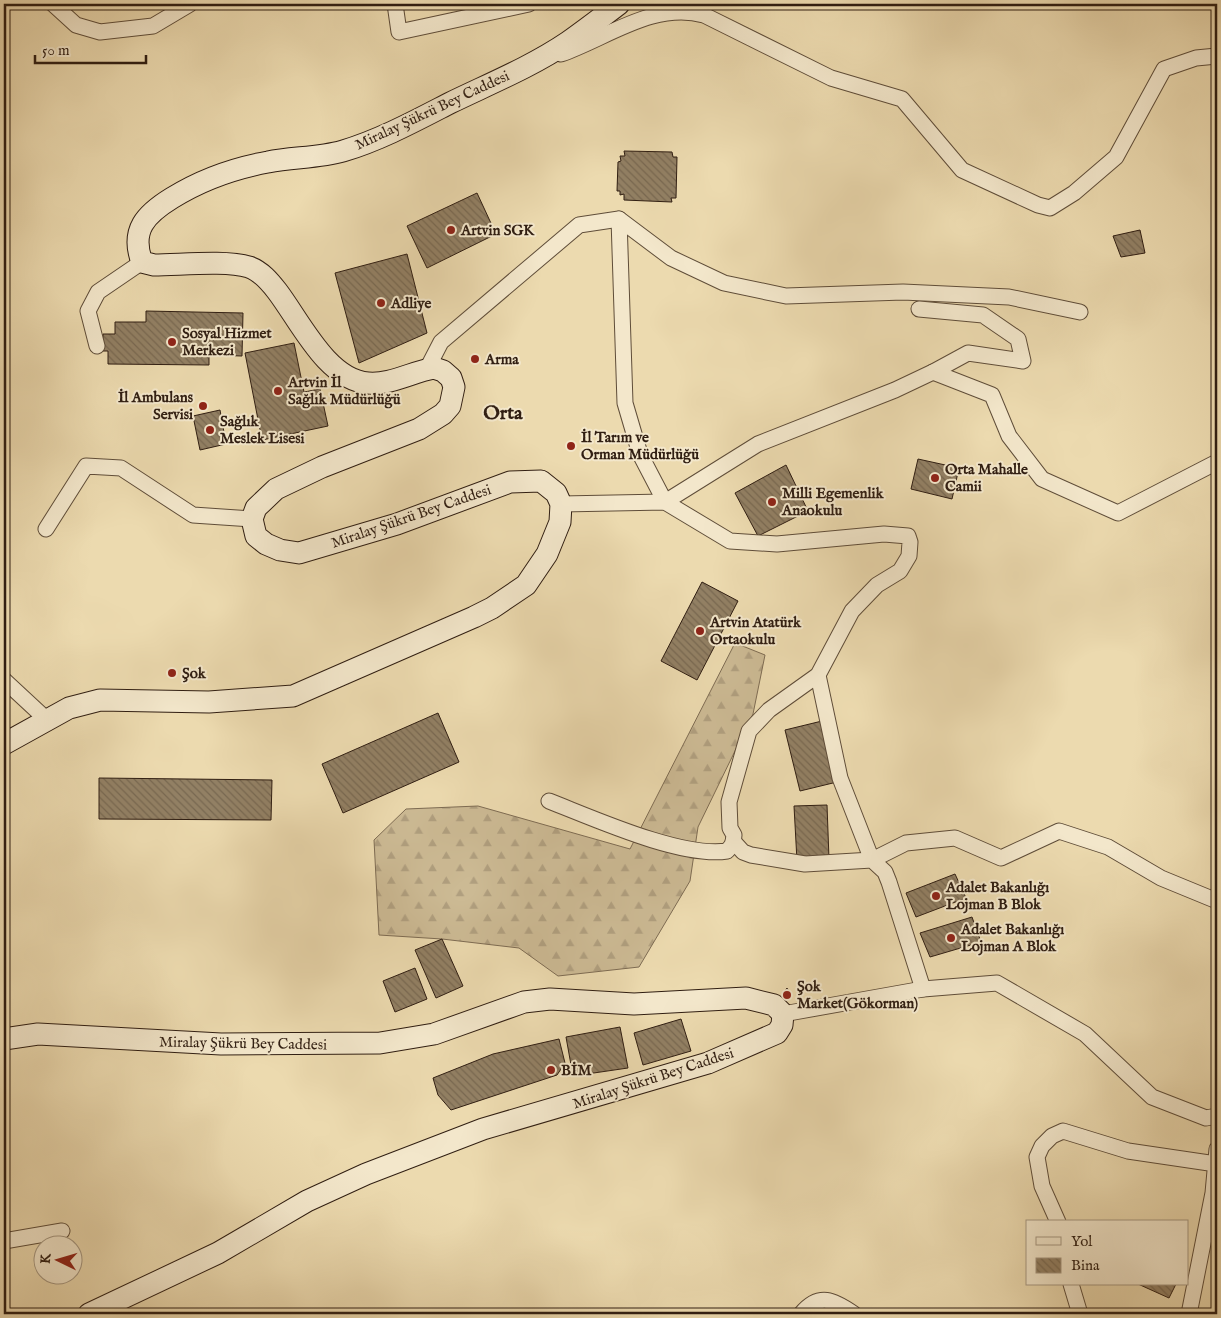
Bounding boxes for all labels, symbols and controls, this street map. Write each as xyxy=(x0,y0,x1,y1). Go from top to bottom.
scale bar xyxy=(35,32,146,64)
text: 50 m xyxy=(42,41,70,60)
street label: Miralay Şükrü Bey Caddesi xyxy=(352,66,512,155)
place label: Artvin SGK xyxy=(460,221,535,240)
marker: Artvin SGK xyxy=(445,224,457,236)
place label: Adliye xyxy=(390,294,431,313)
marker: Adliye xyxy=(375,297,387,309)
place label: Sosyal Hizmet Merkezi xyxy=(182,324,272,360)
marker: Sosyal Hizmet Merkezi xyxy=(166,336,178,348)
place label: Arma xyxy=(484,350,519,369)
marker: Arma xyxy=(469,353,481,365)
place label: Artvin İl Sağlık Müdürlüğü xyxy=(287,373,401,409)
marker: Artvin İl Sağlık Müdürlüğü xyxy=(272,385,284,397)
place label: İl Ambulans Servisi xyxy=(118,388,194,424)
marker: İl Ambulans Servisi xyxy=(197,400,209,412)
district label: Orta xyxy=(483,401,523,426)
place label: Sağlık Meslek Lisesi xyxy=(220,412,304,448)
marker: Sağlık Meslek Lisesi xyxy=(204,424,216,436)
place label: İl Tarım ve Orman Müdürlüğü xyxy=(581,428,699,464)
marker: İl Tarım ve Orman Müdürlüğü xyxy=(565,440,577,452)
place label: Orta Mahalle Camii xyxy=(945,460,1028,496)
marker: Orta Mahalle Camii xyxy=(929,472,941,484)
street label: Miralay Şükrü Bey Caddesi xyxy=(329,480,494,553)
place label: Milli Egemenlik Anaokulu xyxy=(781,484,885,520)
marker: Milli Egemenlik Anaokulu xyxy=(766,496,778,508)
place label: Artvin Atatürk Ortaokulu xyxy=(709,613,802,649)
marker: Artvin Atatürk Ortaokulu xyxy=(694,625,706,637)
place label: Şok xyxy=(182,664,207,683)
marker: Şok xyxy=(166,667,178,679)
place label: Adalet Bakanlığı Lojman B Blok xyxy=(945,878,1049,914)
marker: Adalet Bakanlığı Lojman B Blok xyxy=(930,890,942,902)
place label: Adalet Bakanlığı Lojman A Blok xyxy=(960,920,1064,956)
marker: Adalet Bakanlığı Lojman A Blok xyxy=(945,932,957,944)
place label: Şok Market(Gökorman) xyxy=(797,977,918,1013)
marker: Şok Market(Gökorman) xyxy=(781,989,793,1001)
street label: Miralay Şükrü Bey Caddesi xyxy=(159,1033,327,1054)
street label: Miralay Şükrü Bey Caddesi xyxy=(570,1043,736,1113)
place label: BİM xyxy=(561,1061,591,1080)
marker: BİM xyxy=(545,1064,557,1076)
legend xyxy=(1026,1220,1188,1286)
text: Yol xyxy=(1071,1232,1093,1251)
north arrow xyxy=(32,1236,82,1286)
text: K xyxy=(37,1252,56,1265)
text: Bina xyxy=(1071,1256,1100,1275)

